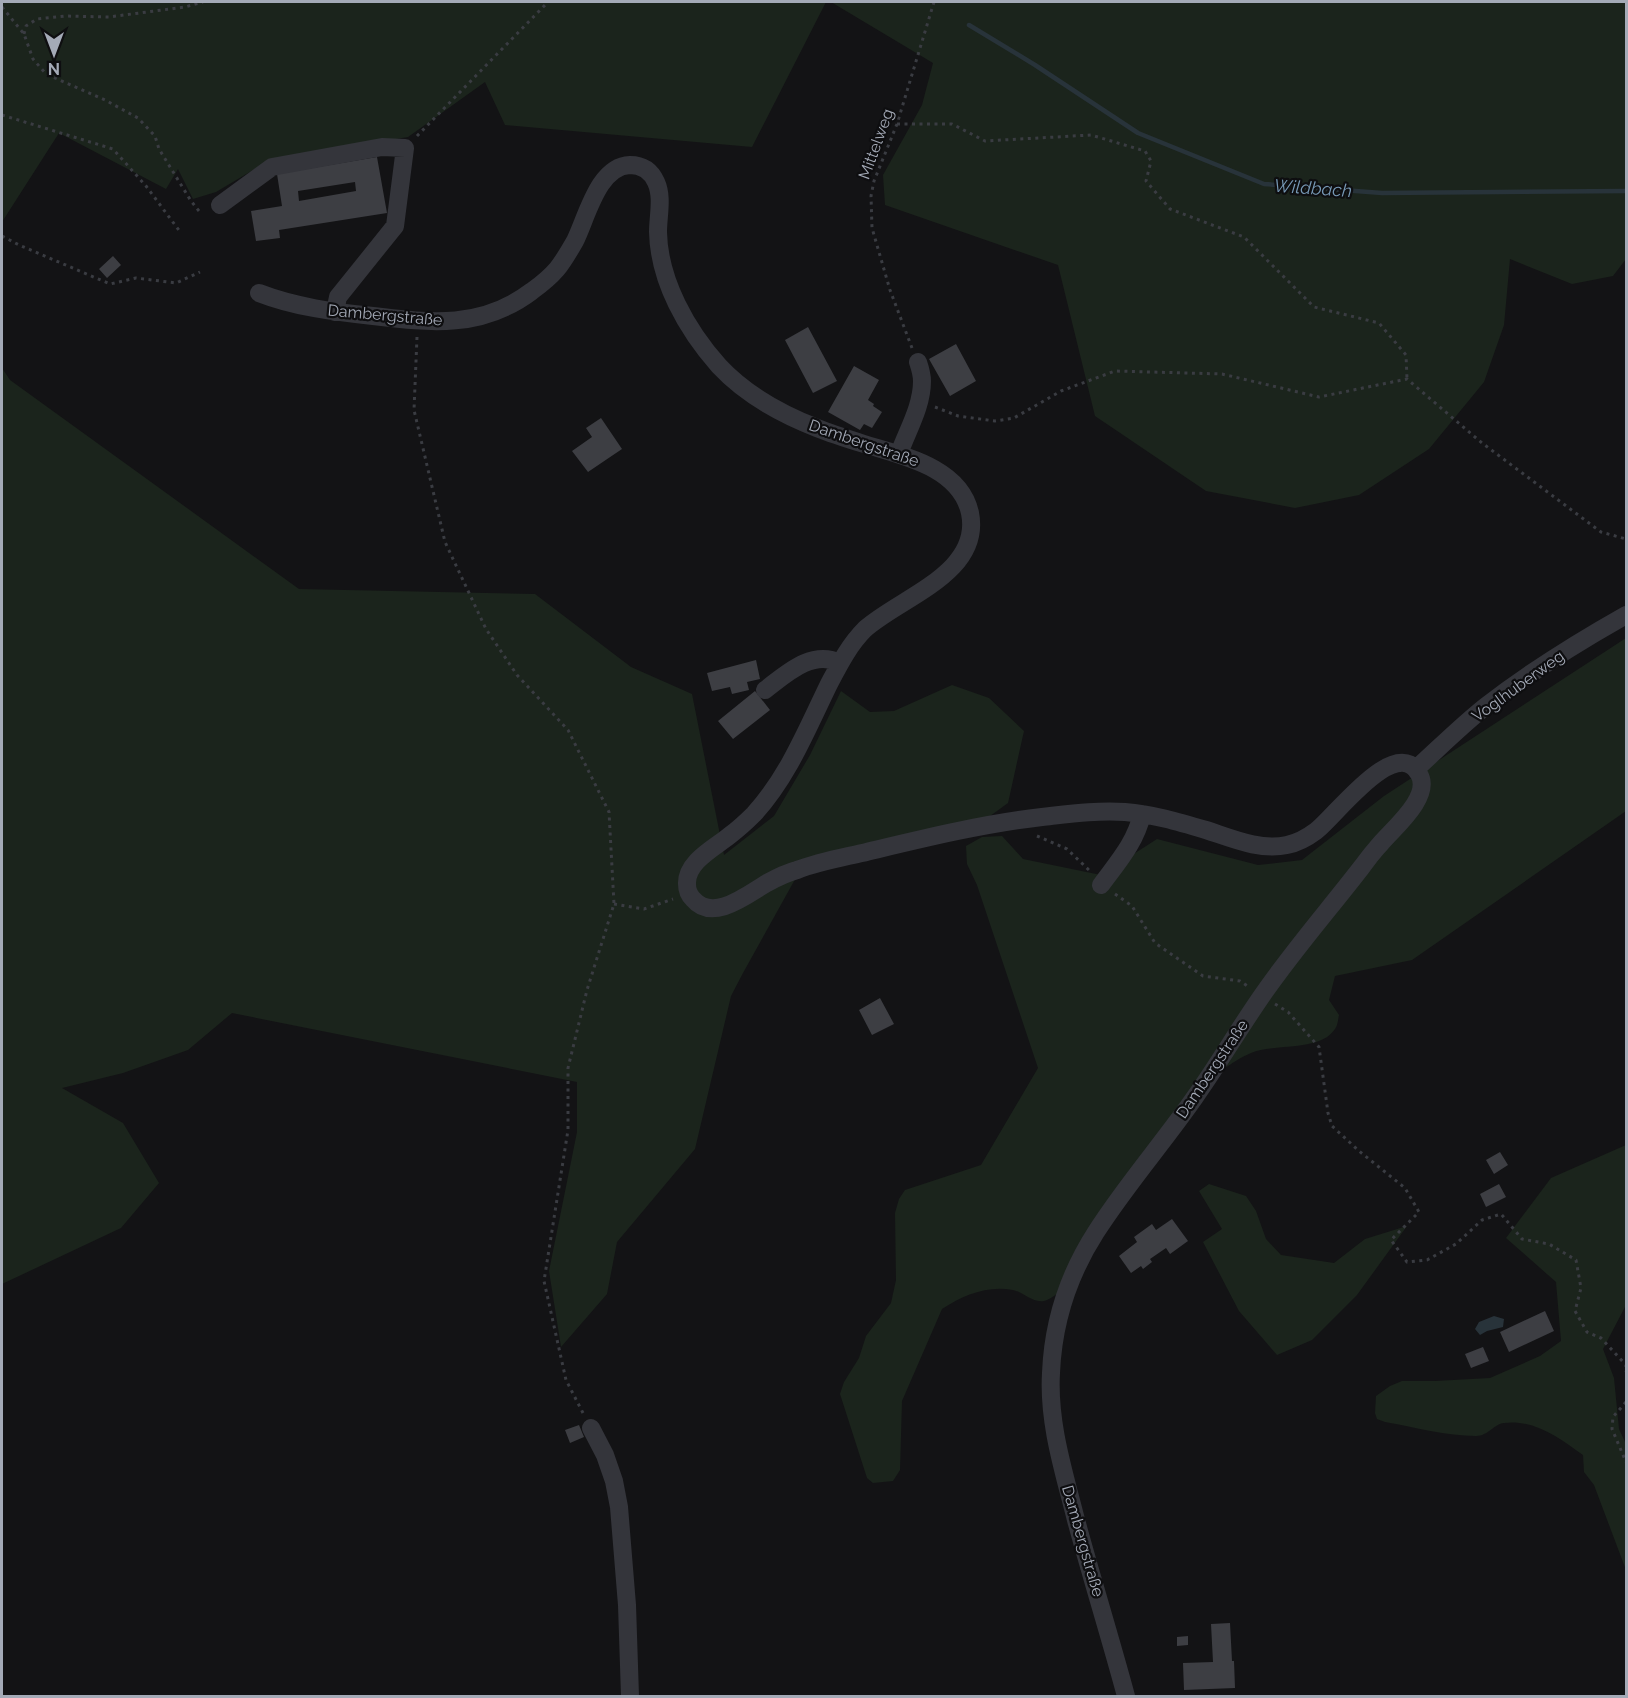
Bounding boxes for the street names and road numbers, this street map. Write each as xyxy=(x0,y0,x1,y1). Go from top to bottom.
street label: Mittelweg xyxy=(854,106,898,182)
street label: Dambergstraße xyxy=(327,301,443,329)
street label: Dambergstraße xyxy=(807,415,921,471)
street label: Voglhuberweg xyxy=(1468,646,1568,726)
street label: Dambergstraße xyxy=(1172,1016,1252,1122)
street label: Dambergstraße xyxy=(1058,1483,1108,1599)

